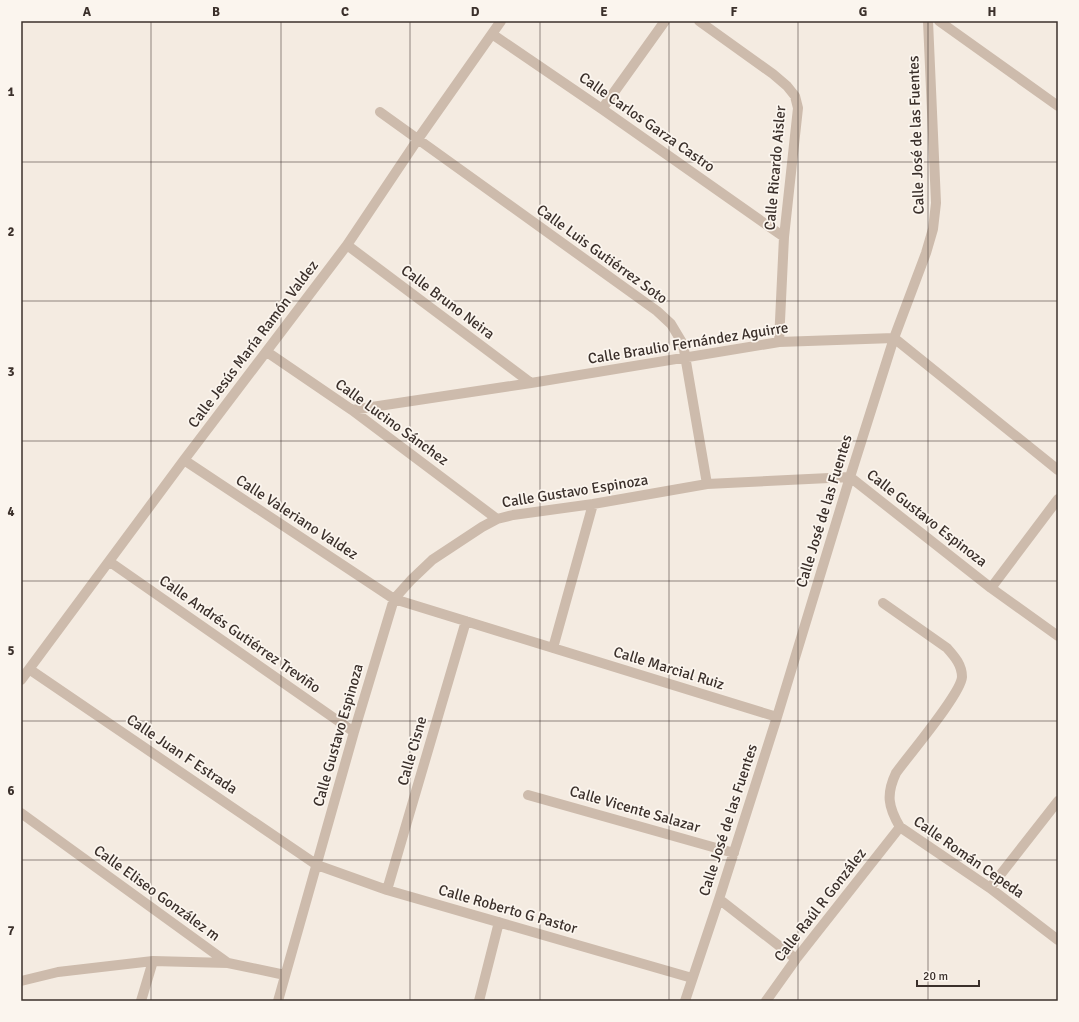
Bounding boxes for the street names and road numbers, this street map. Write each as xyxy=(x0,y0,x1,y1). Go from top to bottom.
street label: Calle José de las Fuentes xyxy=(904,55,928,215)
street label: Calle Carlos Garza Castro xyxy=(576,68,719,176)
street label: Calle Ricardo Aisler xyxy=(761,104,789,231)
street label: Calle Luis Gutiérrez Soto xyxy=(533,200,671,308)
street label: Calle Jesús María Ramón Valdez xyxy=(184,256,322,431)
street label: Calle Bruno Neira xyxy=(398,261,498,343)
street label: Calle Braulio Fernández Aguirre xyxy=(586,318,790,368)
street label: Calle Lucino Sánchez xyxy=(332,375,452,469)
street label: Calle José de las Fuentes xyxy=(792,432,856,590)
street label: Calle Gustavo Espinoza xyxy=(863,465,991,571)
street label: Calle Valeriano Valdez xyxy=(233,471,362,563)
street label: Calle Gustavo Espinoza xyxy=(501,471,649,511)
street label: Calle Andrés Gutiérrez Treviño xyxy=(156,571,324,697)
street label: Calle Marcial Ruiz xyxy=(611,643,727,694)
street label: Calle Gustavo Espinoza xyxy=(309,662,367,808)
street label: Calle Juan F Estrada xyxy=(123,710,241,798)
street label: Calle Cisne xyxy=(394,714,430,788)
street label: Calle José de las Fuentes xyxy=(695,741,761,898)
street label: Calle Vicente Salazar xyxy=(568,782,703,836)
street label: Calle Román Cepeda xyxy=(910,812,1028,902)
street label: Calle Eliseo González m xyxy=(90,841,224,945)
street label: Calle Raúl R González xyxy=(770,844,870,965)
street label: Calle Roberto G Pastor xyxy=(436,881,580,938)

